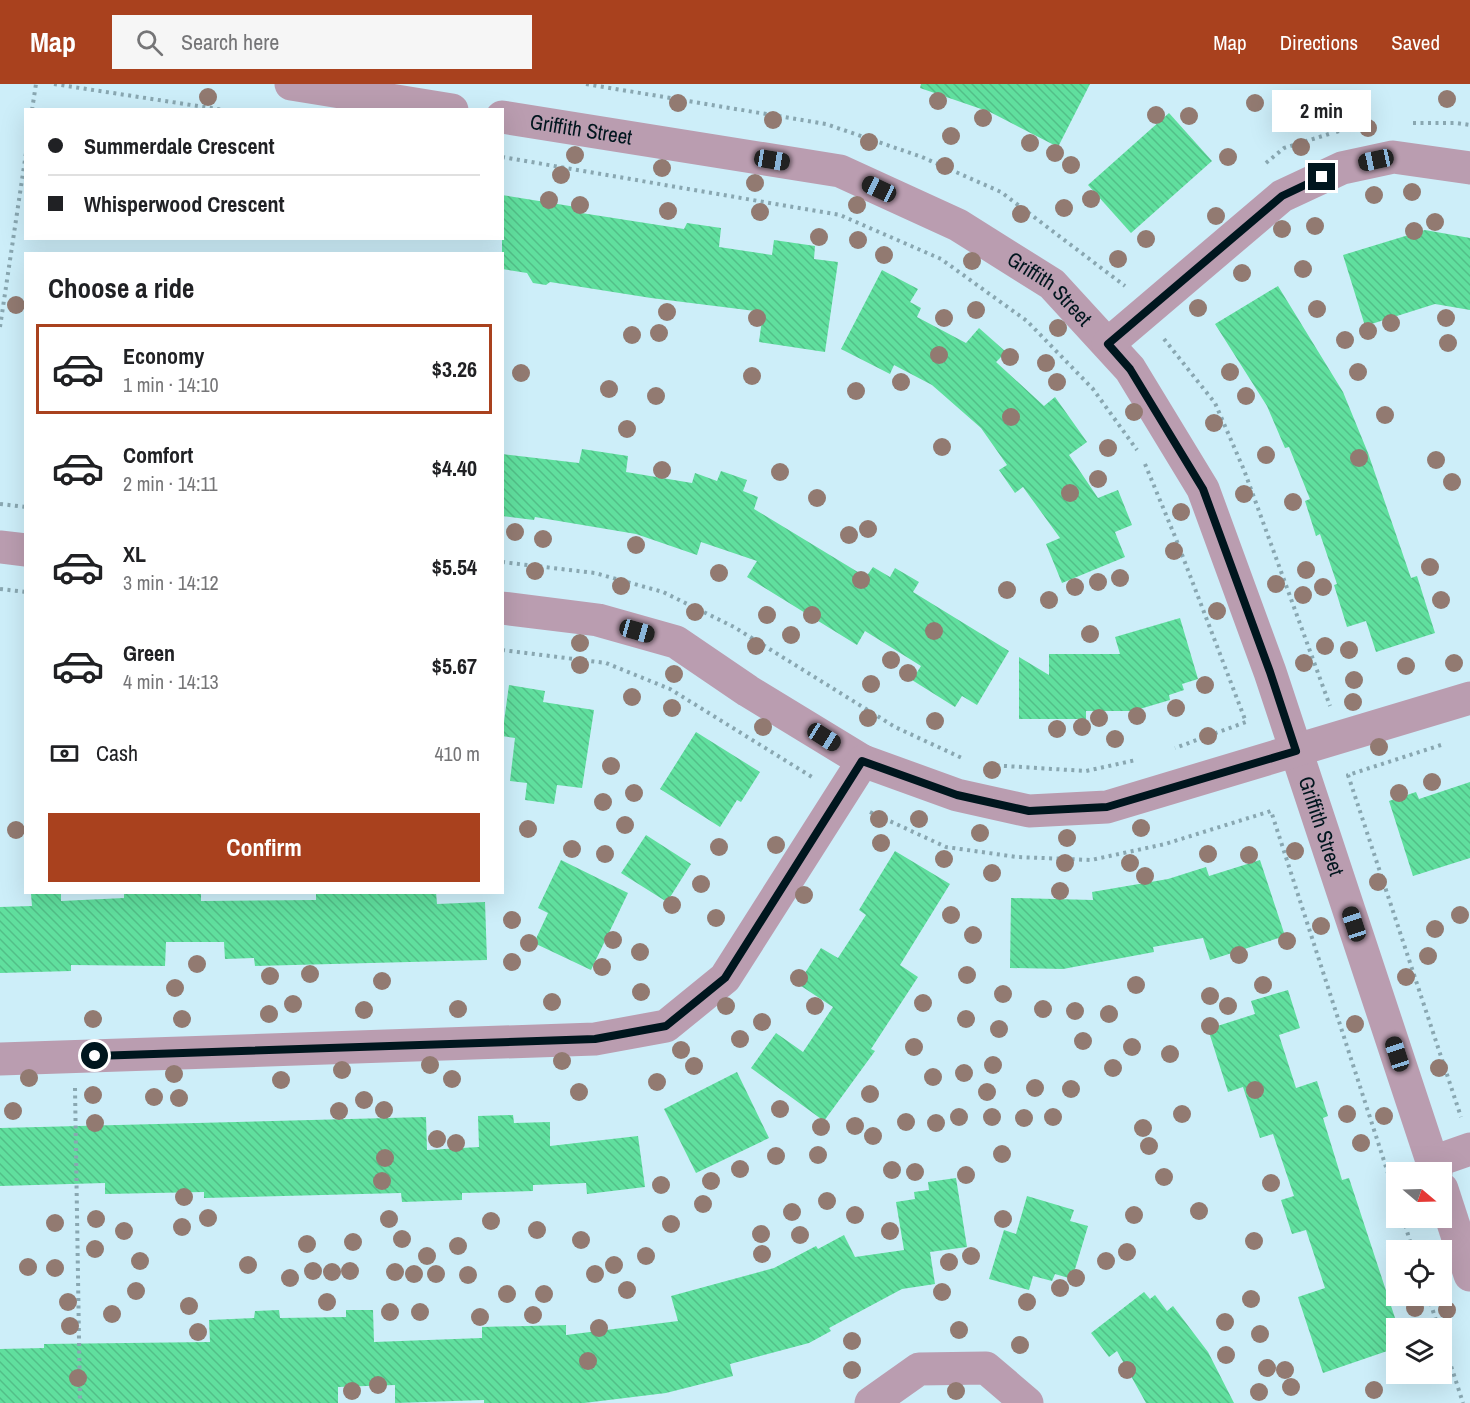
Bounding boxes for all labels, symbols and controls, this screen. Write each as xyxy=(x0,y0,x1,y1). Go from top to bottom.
search box xyxy=(112,15,532,69)
text: Map xyxy=(30,23,76,61)
icon: search xyxy=(133,26,166,59)
text: Search here xyxy=(181,27,279,57)
text: Map xyxy=(1213,28,1247,57)
text: Directions xyxy=(1280,28,1358,57)
text: Saved xyxy=(1391,28,1440,57)
callout: 2 min xyxy=(1272,90,1372,132)
text: 2 min xyxy=(1300,97,1343,124)
street label: Griffith Street xyxy=(528,107,635,152)
text: Summerdale Crescent xyxy=(84,131,275,161)
car xyxy=(1357,147,1395,173)
car xyxy=(753,148,791,172)
route end xyxy=(1308,163,1335,190)
car xyxy=(859,173,899,205)
text: Whisperwood Crescent xyxy=(84,189,285,219)
street label: Griffith Street xyxy=(1002,244,1099,332)
text: Choose a ride xyxy=(48,270,194,306)
text: Economy xyxy=(123,341,204,371)
icon: car xyxy=(51,342,105,396)
text: $3.26 xyxy=(432,354,477,384)
text: 1 min · 14:10 xyxy=(123,371,219,398)
text: Comfort xyxy=(123,440,193,470)
icon: car xyxy=(51,441,105,495)
text: $4.40 xyxy=(432,453,477,483)
text: 2 min · 14:11 xyxy=(123,470,218,497)
text: XL xyxy=(123,539,146,569)
icon: car xyxy=(51,540,105,594)
text: $5.54 xyxy=(432,552,477,582)
text: 3 min · 14:12 xyxy=(123,569,219,596)
car xyxy=(617,617,657,645)
text: Green xyxy=(123,638,175,668)
icon: car xyxy=(51,639,105,693)
text: $5.67 xyxy=(432,651,477,681)
text: 4 min · 14:13 xyxy=(123,668,219,695)
car xyxy=(804,720,844,754)
icon: cash xyxy=(48,737,81,770)
text: Cash xyxy=(96,738,138,768)
text: 410 m xyxy=(434,740,480,767)
street label: Griffith Street xyxy=(1292,772,1352,880)
button: Confirm xyxy=(48,813,480,882)
car xyxy=(1340,904,1368,944)
car xyxy=(1383,1034,1411,1074)
route start xyxy=(81,1042,108,1069)
north arrow xyxy=(1386,1162,1452,1228)
map controls xyxy=(1386,1162,1452,1384)
button: locate xyxy=(1386,1240,1452,1306)
button: layers xyxy=(1386,1318,1452,1384)

